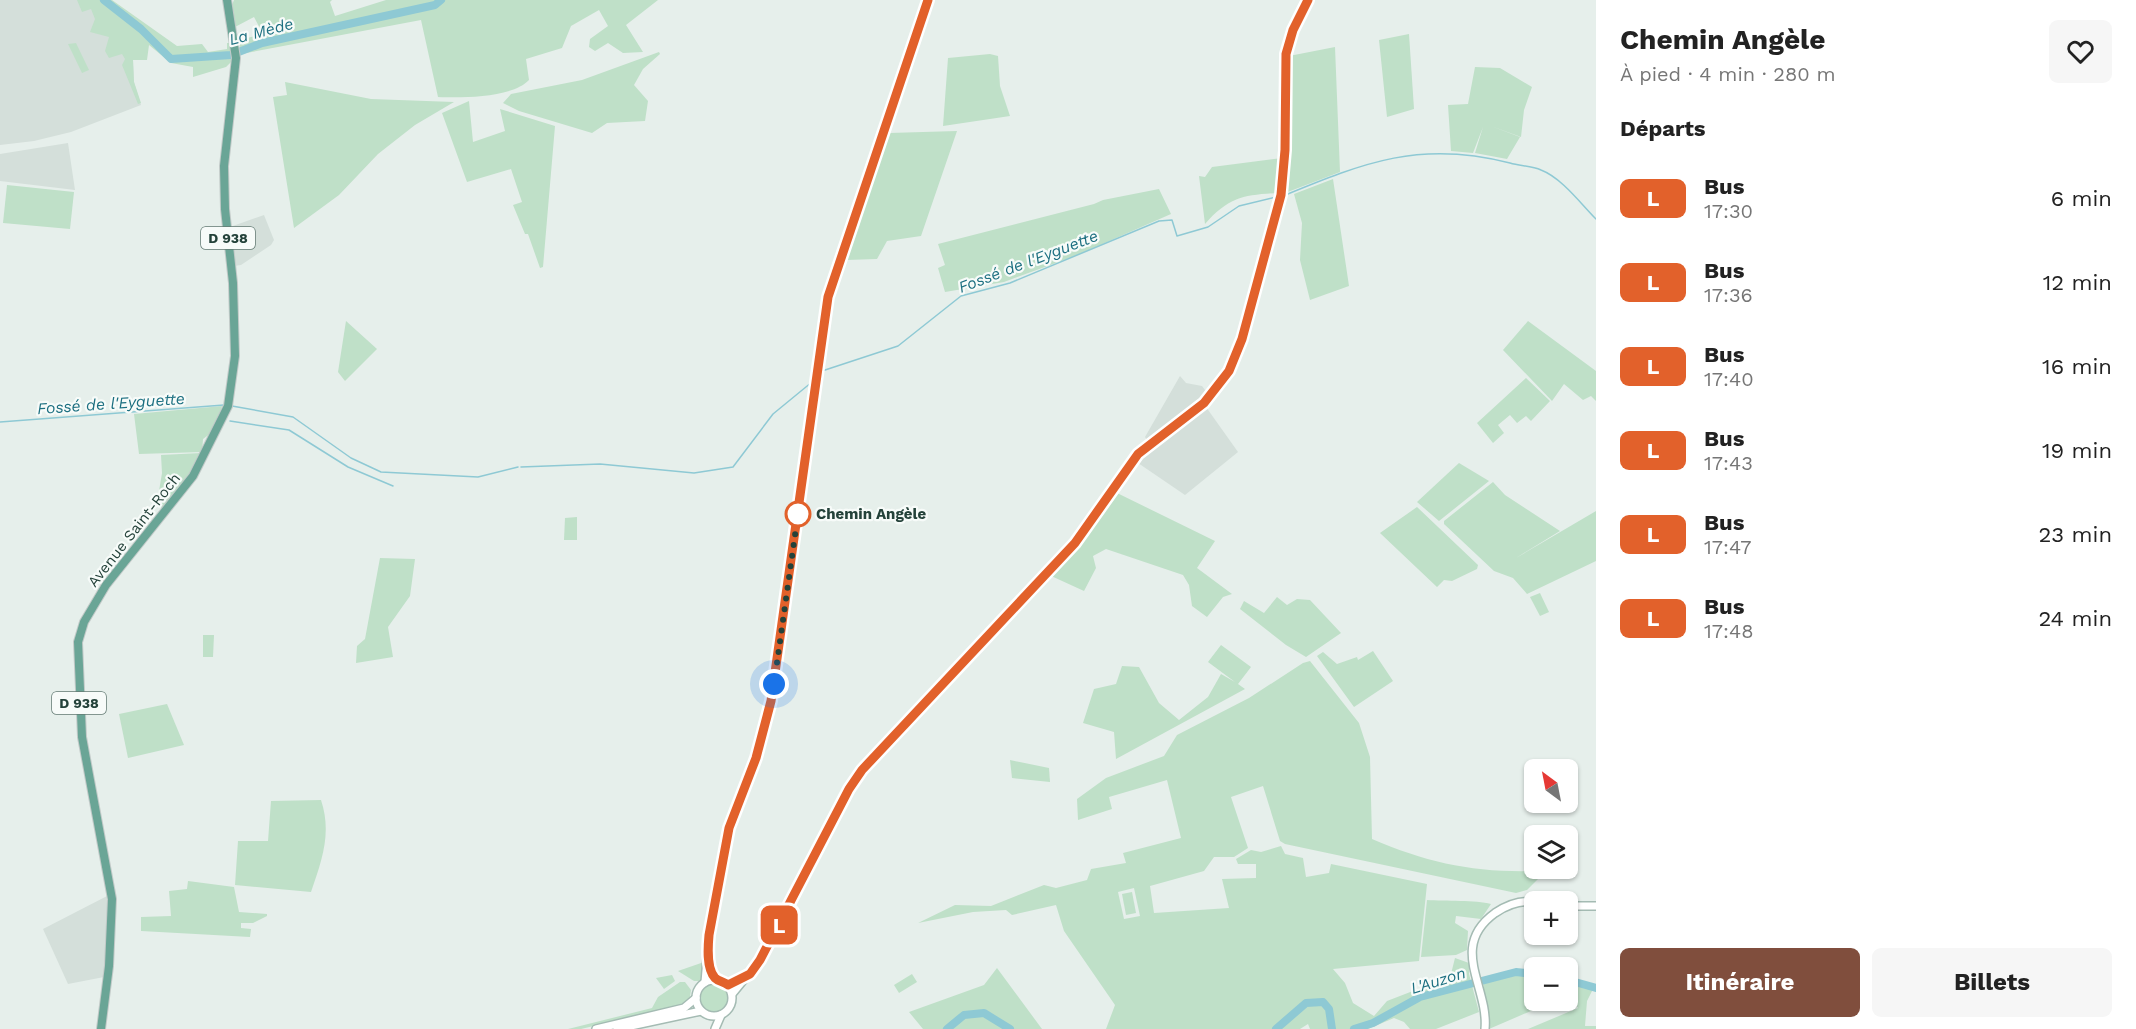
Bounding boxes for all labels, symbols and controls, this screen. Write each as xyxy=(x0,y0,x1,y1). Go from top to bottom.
water label: La Mède xyxy=(227,14,295,49)
button: heart xyxy=(2049,20,2112,83)
text: Chemin Angèle xyxy=(1620,23,1825,56)
text: À pied · 4 min · 280 m xyxy=(1620,62,1836,86)
text: Départs xyxy=(1620,116,1706,141)
text: Bus xyxy=(1704,174,1744,199)
text: L xyxy=(1647,186,1659,211)
text: 6 min xyxy=(2051,186,2112,211)
text: 17:30 xyxy=(1704,199,1753,223)
water label: Fossé de l'Eyguette xyxy=(956,226,1101,297)
road number: D 938 xyxy=(201,227,255,249)
text: Bus xyxy=(1704,258,1744,283)
text: L xyxy=(1647,270,1659,295)
text: 12 min xyxy=(2043,270,2112,295)
text: 17:36 xyxy=(1704,283,1753,307)
text: Bus xyxy=(1704,342,1744,367)
text: L xyxy=(1647,354,1659,379)
text: 16 min xyxy=(2042,354,2112,379)
text: 17:40 xyxy=(1704,367,1754,391)
water label: Fossé de l'Eyguette xyxy=(37,389,186,418)
text: Bus xyxy=(1704,426,1744,451)
text: L xyxy=(1647,438,1659,463)
text: 19 min xyxy=(2042,438,2112,463)
text: 17:43 xyxy=(1704,451,1753,475)
street label: Avenue Saint-Roch xyxy=(84,470,184,590)
marker: Chemin Angèle xyxy=(785,501,811,527)
place label: Chemin Angèle xyxy=(816,505,926,523)
text: Bus xyxy=(1704,510,1744,535)
text: L xyxy=(1647,522,1659,547)
text: 23 min xyxy=(2038,522,2112,547)
text: 17:47 xyxy=(1704,535,1751,559)
text: Bus xyxy=(1704,594,1744,619)
text: L xyxy=(1647,606,1659,631)
text: 24 min xyxy=(2038,606,2112,631)
text: 17:48 xyxy=(1704,619,1753,643)
your location xyxy=(759,669,789,699)
road number: D 938 xyxy=(52,692,106,714)
north arrow xyxy=(1524,759,1578,813)
map controls xyxy=(1524,759,1578,1011)
button: layers xyxy=(1524,825,1578,879)
button: + xyxy=(1524,891,1578,945)
line badge: L xyxy=(760,906,798,944)
text: L xyxy=(773,913,785,938)
button: Itinéraire xyxy=(1620,948,1860,1017)
button: Billets xyxy=(1872,948,2112,1017)
button: − xyxy=(1524,957,1578,1011)
water label: L'Auzon xyxy=(1408,963,1468,998)

